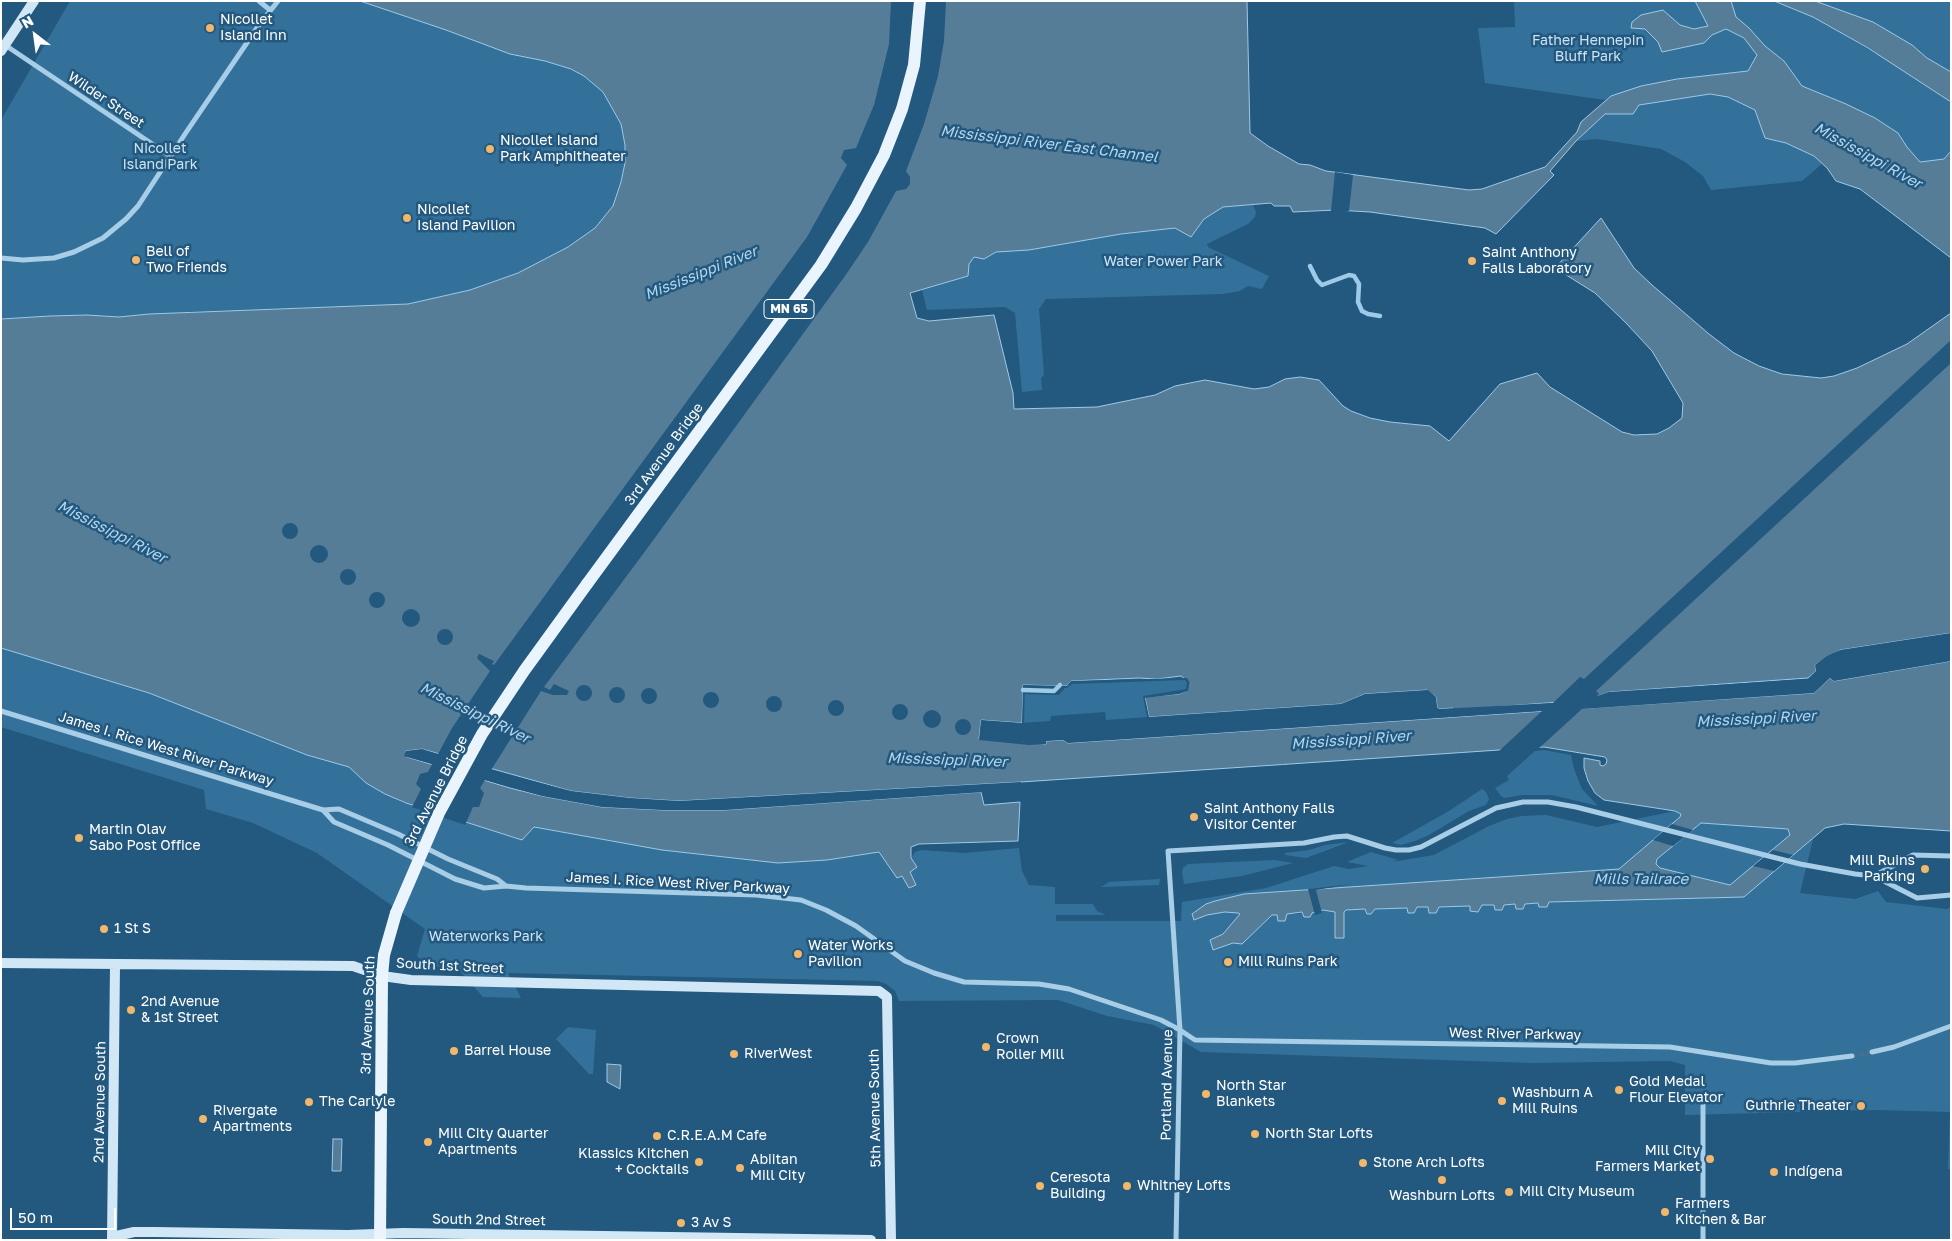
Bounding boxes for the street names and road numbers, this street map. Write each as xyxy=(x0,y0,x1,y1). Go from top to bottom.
street label: Wilder Street xyxy=(65,68,147,132)
road number: MN 65 xyxy=(764,300,814,318)
street label: 3rd Avenue Bridge xyxy=(621,400,707,508)
street label: James I. Rice West River Parkway xyxy=(56,708,276,790)
street label: 3rd Avenue Bridge xyxy=(401,733,471,849)
street label: James I. Rice West River Parkway xyxy=(566,869,790,897)
street label: 3rd Avenue South xyxy=(358,955,378,1075)
street label: South 1st Street xyxy=(395,955,505,977)
street label: West River Parkway xyxy=(1449,1024,1581,1044)
street label: Portland Avenue xyxy=(1158,1029,1176,1141)
street label: 2nd Avenue South xyxy=(91,1041,109,1163)
street label: 5th Avenue South xyxy=(866,1048,884,1168)
street label: South 2nd Street xyxy=(432,1211,546,1229)

